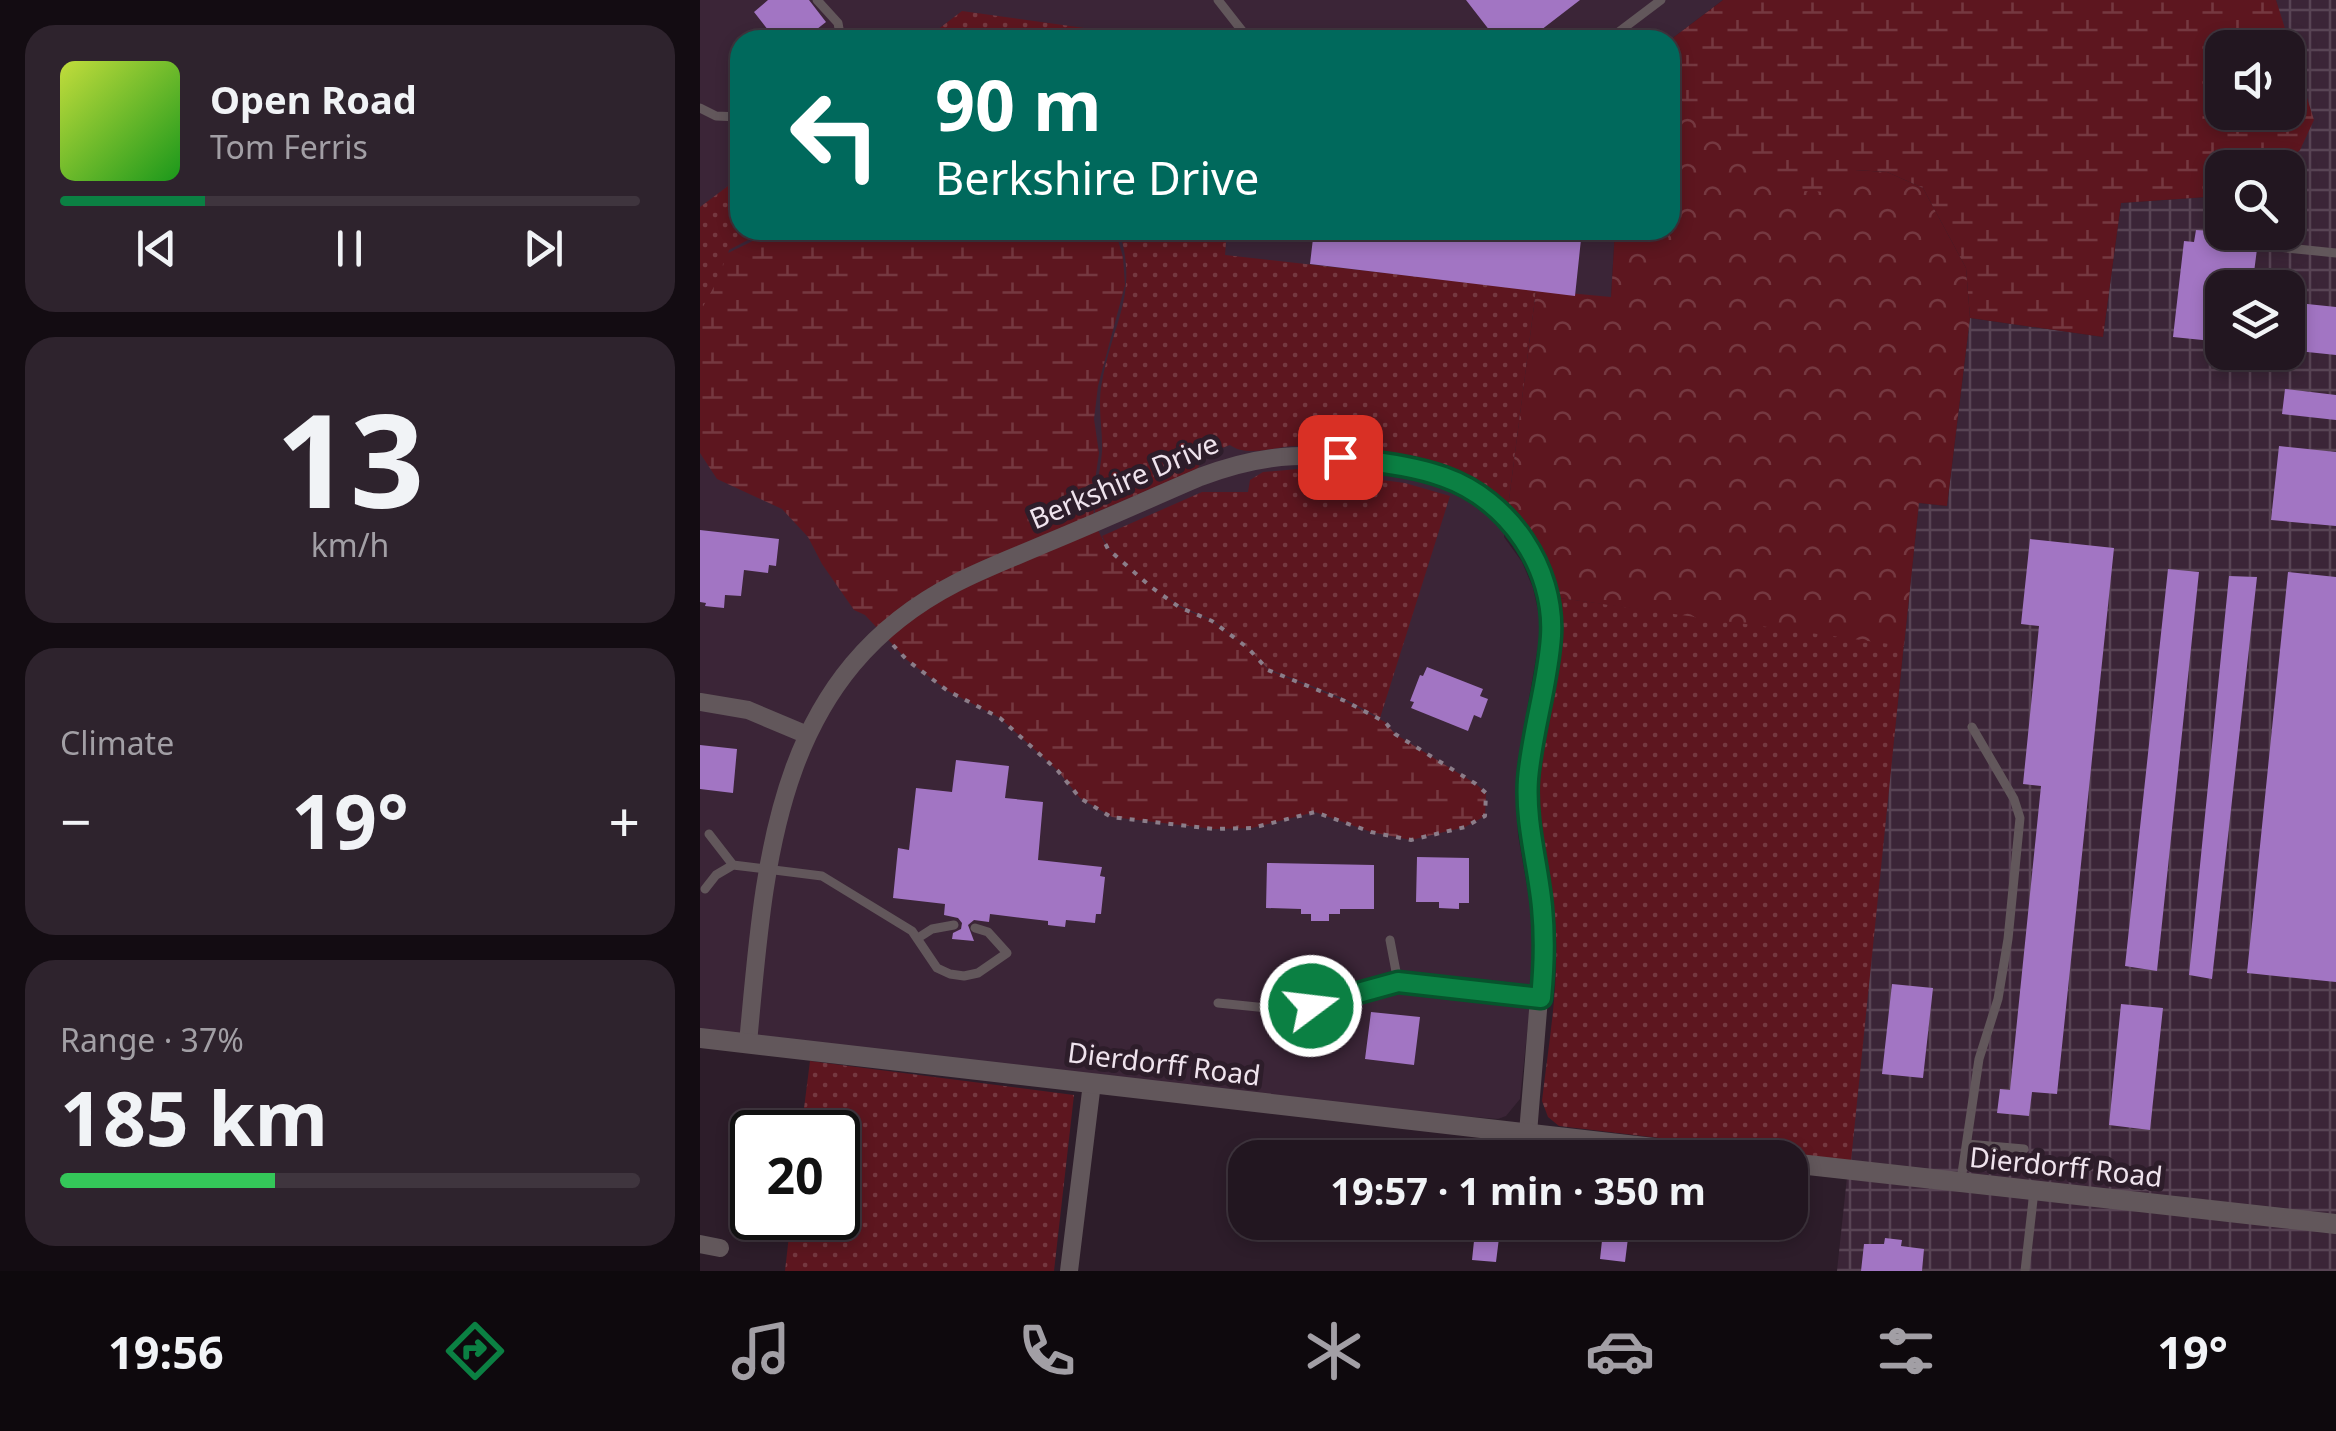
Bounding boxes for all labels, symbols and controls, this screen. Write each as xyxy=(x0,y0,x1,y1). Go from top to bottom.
map controls xyxy=(2205,30,2305,370)
button: sound xyxy=(2205,30,2305,130)
text: 90 m xyxy=(935,56,1102,152)
icon: left xyxy=(770,70,900,200)
text: Open Road xyxy=(210,73,417,125)
text: Tom Ferris xyxy=(210,125,368,168)
text: Berkshire Drive xyxy=(935,147,1259,208)
button: search xyxy=(2205,150,2305,250)
icon: previous xyxy=(129,221,184,276)
icon: pause xyxy=(322,221,377,276)
icon: next xyxy=(516,221,571,276)
button: layers xyxy=(2205,270,2305,370)
text: 13 xyxy=(276,369,424,546)
pin xyxy=(1298,415,1383,500)
street label: Berkshire Drive xyxy=(1023,423,1224,537)
icon: arrive xyxy=(1313,430,1368,485)
text: km/h xyxy=(311,523,389,566)
text: Climate xyxy=(60,721,174,764)
text: 19° xyxy=(291,769,409,871)
text: − xyxy=(60,783,91,858)
text: + xyxy=(609,783,640,858)
position arrow xyxy=(1259,954,1363,1058)
text: Range · 37% xyxy=(60,1018,244,1061)
street label: Dierdorff Road xyxy=(1066,1032,1263,1094)
text: 185 km xyxy=(60,1066,328,1168)
speed limit sign: 20 xyxy=(730,1110,860,1240)
street label: Dierdorff Road xyxy=(1968,1137,2165,1195)
text: 19:57 · 1 min · 350 m xyxy=(1330,1164,1706,1216)
icon: directions xyxy=(440,1316,510,1386)
icon: music xyxy=(726,1316,796,1386)
icon: phone xyxy=(1012,1316,1082,1386)
icon: climate xyxy=(1299,1316,1369,1386)
icon: car xyxy=(1585,1316,1655,1386)
icon: filters xyxy=(1871,1316,1941,1386)
text: 19:56 xyxy=(108,1321,224,1382)
text: 19° xyxy=(2157,1321,2228,1382)

